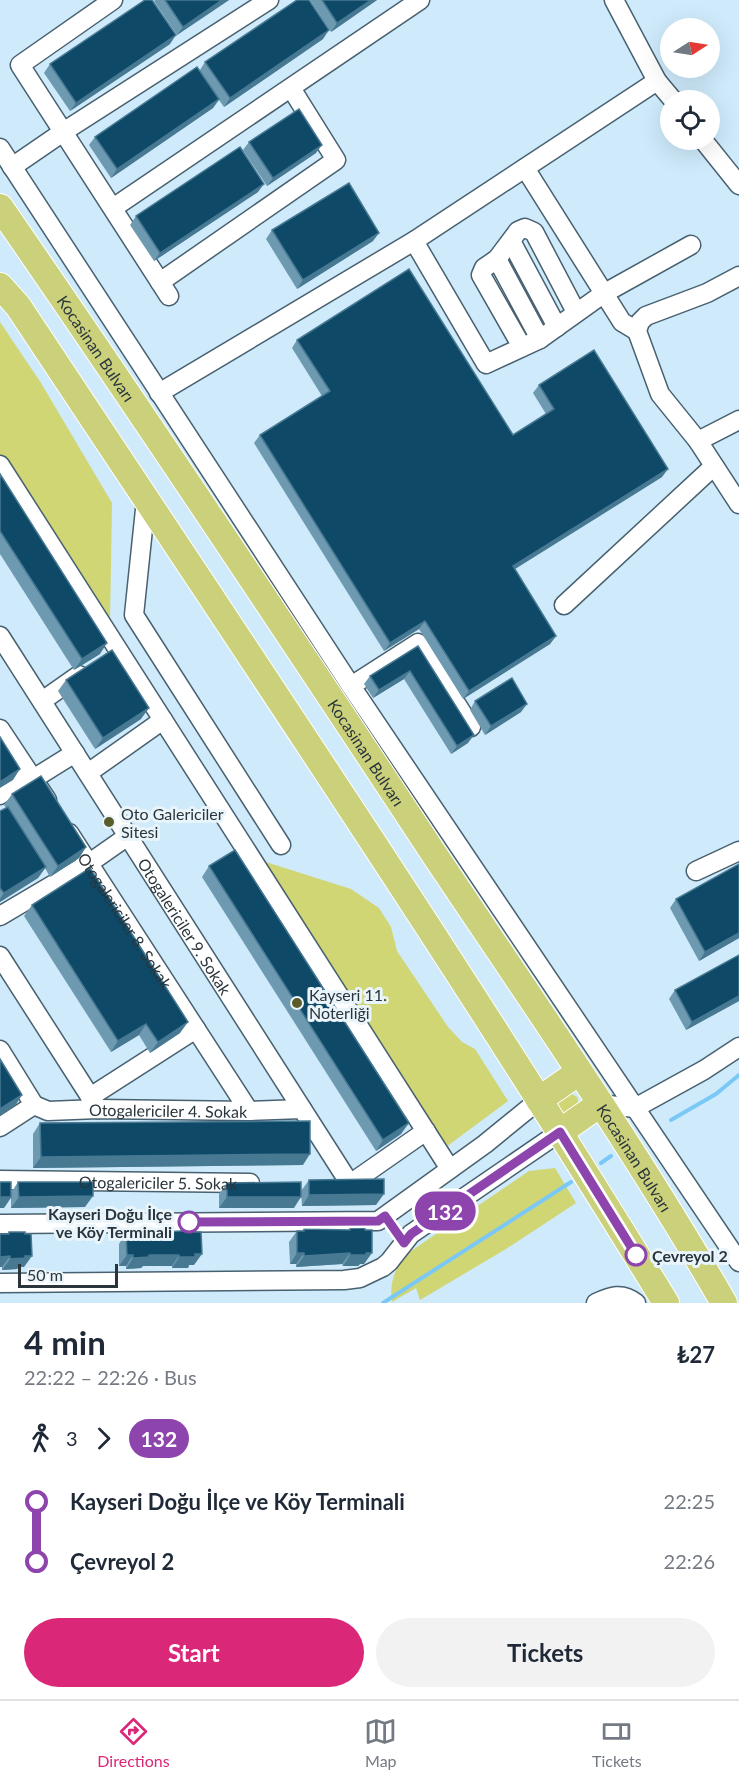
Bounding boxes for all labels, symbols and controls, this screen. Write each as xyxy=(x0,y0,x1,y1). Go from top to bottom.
north arrow xyxy=(660,18,720,78)
map controls xyxy=(660,18,720,150)
button: locate xyxy=(660,90,720,150)
street label: Kocasinan Bulvarı xyxy=(54,291,139,405)
street label: Kocasinan Bulvarı xyxy=(325,695,409,809)
place label: Oto Galericiler Sitesi xyxy=(121,804,224,841)
marker: Oto Galericiler Sitesi xyxy=(102,815,116,829)
street label: Otogalericiler 8. Sokak xyxy=(75,849,177,993)
street label: Otogalericiler 9. Sokak xyxy=(135,854,236,998)
place label: Kayseri 11. Noterliği xyxy=(309,985,387,1022)
marker: Kayseri 11. Noterliği xyxy=(290,996,304,1010)
street label: Otogalericiler 4. Sokak xyxy=(89,1099,248,1120)
street label: Kocasinan Bulvarı xyxy=(594,1100,676,1215)
street label: Otogalericiler 5. Sokak xyxy=(79,1171,238,1192)
line badge: 132 xyxy=(410,1192,480,1230)
text: 132 xyxy=(427,1199,463,1224)
place label: Kayseri Doğu İlçe ve Köy Terminali xyxy=(48,1204,172,1241)
marker: Kayseri Doğu İlçe ve Köy Terminali xyxy=(178,1211,200,1233)
marker: Çevreyol 2 xyxy=(625,1244,647,1266)
place label: Çevreyol 2 xyxy=(652,1246,728,1265)
scale bar xyxy=(18,1261,118,1288)
text: 50 m xyxy=(27,1265,63,1284)
text: 4 min xyxy=(24,1322,106,1362)
text: ₺27 xyxy=(677,1341,715,1368)
text: 22:22 – 22:26 · Bus xyxy=(24,1365,197,1389)
icon: walk xyxy=(24,1422,57,1455)
icon: forward xyxy=(87,1422,120,1455)
text: 3 xyxy=(66,1426,78,1450)
text: 132 xyxy=(141,1426,177,1451)
text: Kayseri Doğu İlçe ve Köy Terminali xyxy=(70,1488,405,1515)
text: 22:25 xyxy=(664,1489,715,1513)
text: Çevreyol 2 xyxy=(70,1548,174,1575)
text: 22:26 xyxy=(664,1549,715,1573)
button: Start xyxy=(24,1618,364,1687)
button: Tickets xyxy=(376,1618,715,1687)
tab: Directions xyxy=(97,1715,170,1770)
tab: Map xyxy=(364,1715,397,1770)
tab: Tickets xyxy=(592,1715,642,1770)

